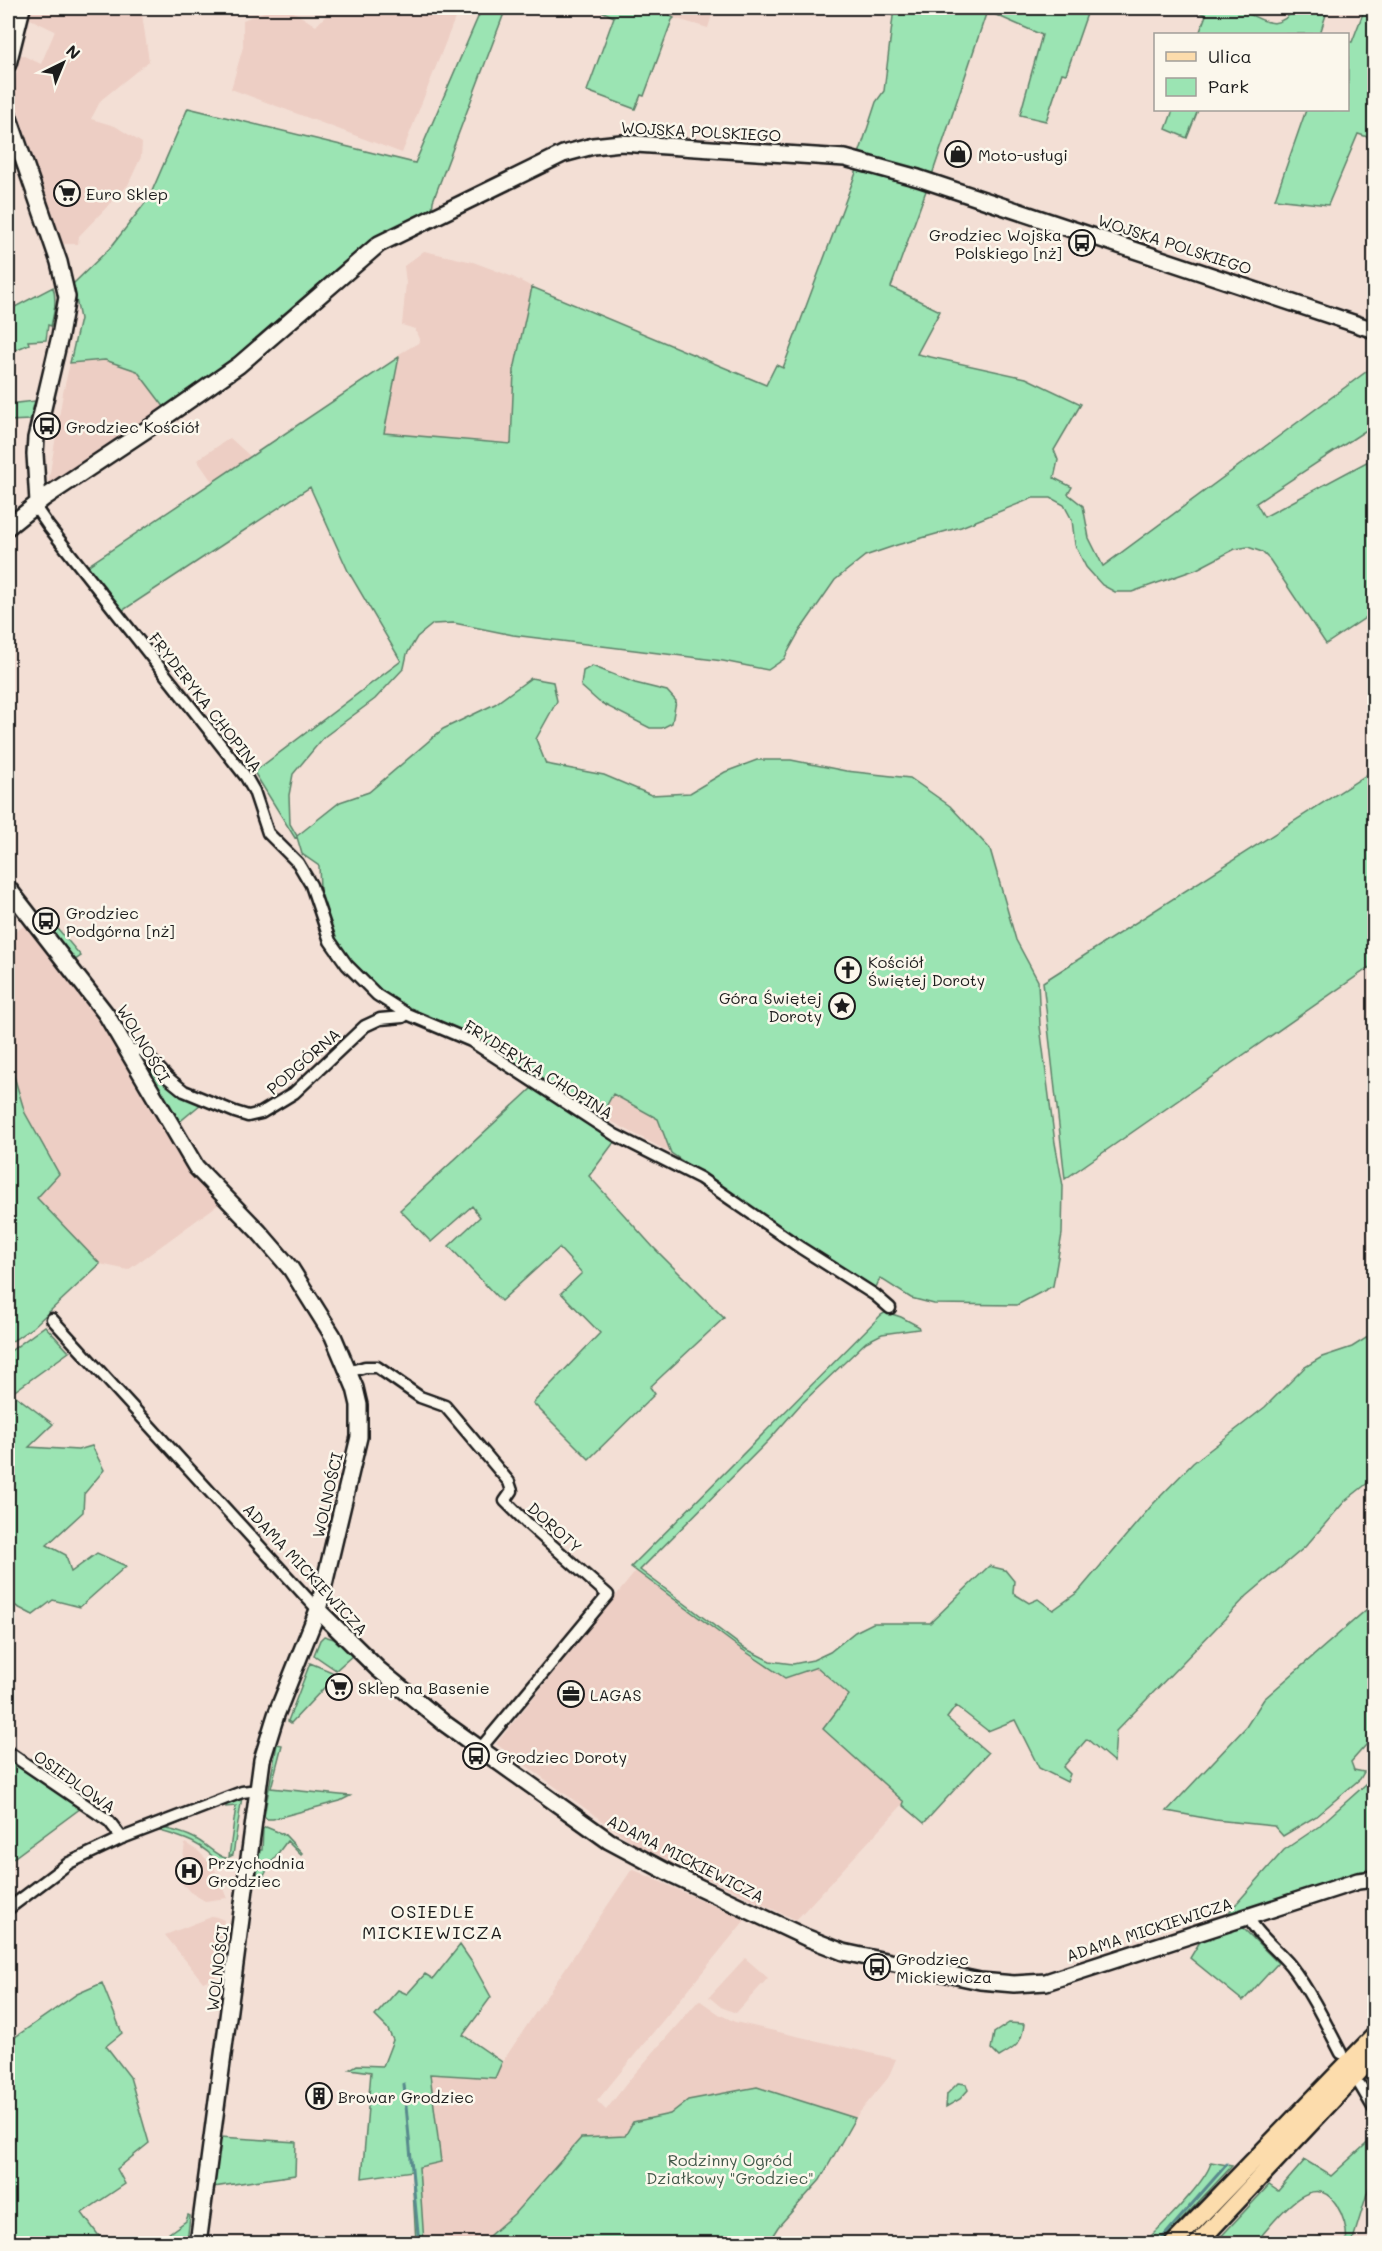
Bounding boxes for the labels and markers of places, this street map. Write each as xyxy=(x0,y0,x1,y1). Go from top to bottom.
shop icon: Moto-usługi xyxy=(943,139,973,169)
place label: Moto-usługi xyxy=(978,144,1068,165)
supermarket icon: Euro Sklep xyxy=(52,178,82,208)
place label: Euro Sklep xyxy=(86,183,168,204)
place label: Grodziec Wojska Polskiego [nż] xyxy=(929,224,1062,263)
bus stop icon: Grodziec Wojska Polskiego [nż] xyxy=(1067,228,1097,258)
bus stop icon: Grodziec Kościół xyxy=(32,411,62,441)
place label: Grodziec Kościół xyxy=(66,416,200,437)
place label: Grodziec Podgórna [nż] xyxy=(66,902,175,941)
bus stop icon: Grodziec Podgórna [nż] xyxy=(31,906,61,936)
place label: Kościół Świętej Doroty xyxy=(868,951,985,990)
church icon: Kościół Świętej Doroty xyxy=(833,955,863,985)
place label: Góra Świętej Doroty xyxy=(719,987,822,1026)
place icon: Góra Świętej Doroty xyxy=(827,991,857,1021)
supermarket icon: Sklep na Basenie xyxy=(324,1672,354,1702)
place label: Sklep na Basenie xyxy=(358,1677,490,1698)
office icon: LAGAS xyxy=(556,1679,586,1709)
place label: LAGAS xyxy=(590,1684,641,1705)
bus stop icon: Grodziec Doroty xyxy=(461,1741,491,1771)
place label: Grodziec Doroty xyxy=(496,1746,627,1767)
place label: Przychodnia Grodziec xyxy=(208,1852,305,1891)
hospital icon: Przychodnia Grodziec xyxy=(174,1856,204,1886)
place label: Grodziec Mickiewicza xyxy=(896,1948,992,1987)
bus stop icon: Grodziec Mickiewicza xyxy=(862,1952,892,1982)
building icon: Browar Grodziec xyxy=(304,2081,334,2111)
place label: Browar Grodziec xyxy=(338,2086,474,2107)

